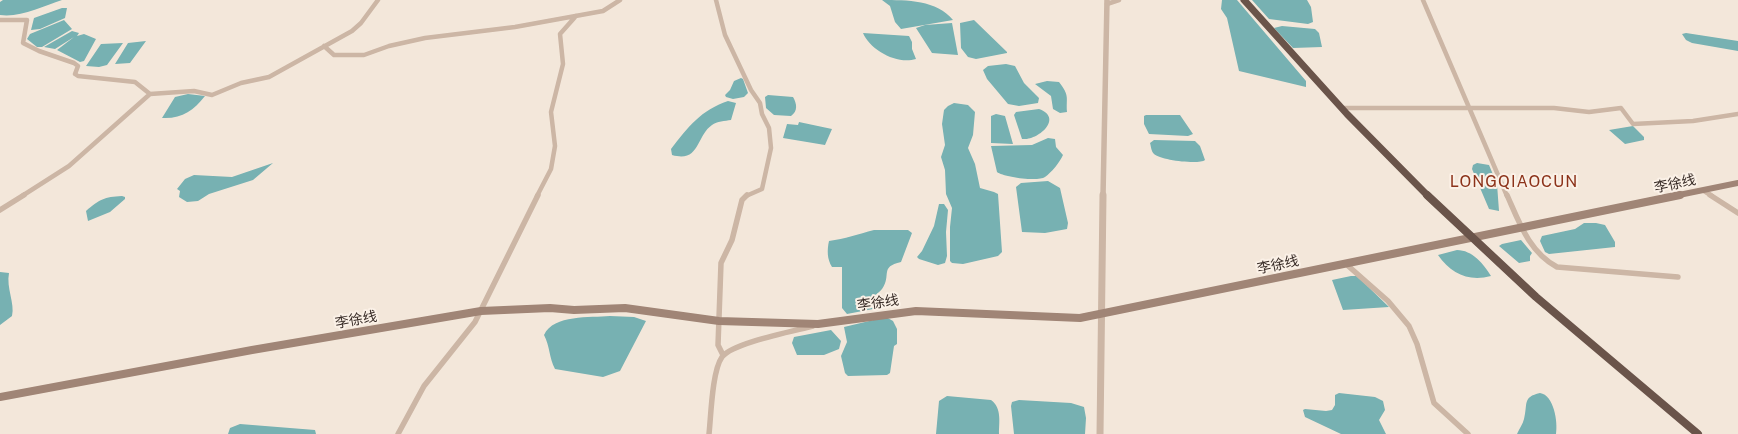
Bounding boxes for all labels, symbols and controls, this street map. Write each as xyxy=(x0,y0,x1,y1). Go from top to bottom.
street label: 李徐线 xyxy=(1653,171,1697,197)
district label: LONGQIAOCUN xyxy=(1448,172,1580,192)
street label: 李徐线 xyxy=(1256,252,1300,278)
street label: 李徐线 xyxy=(856,292,900,314)
street label: 李徐线 xyxy=(334,308,378,332)

